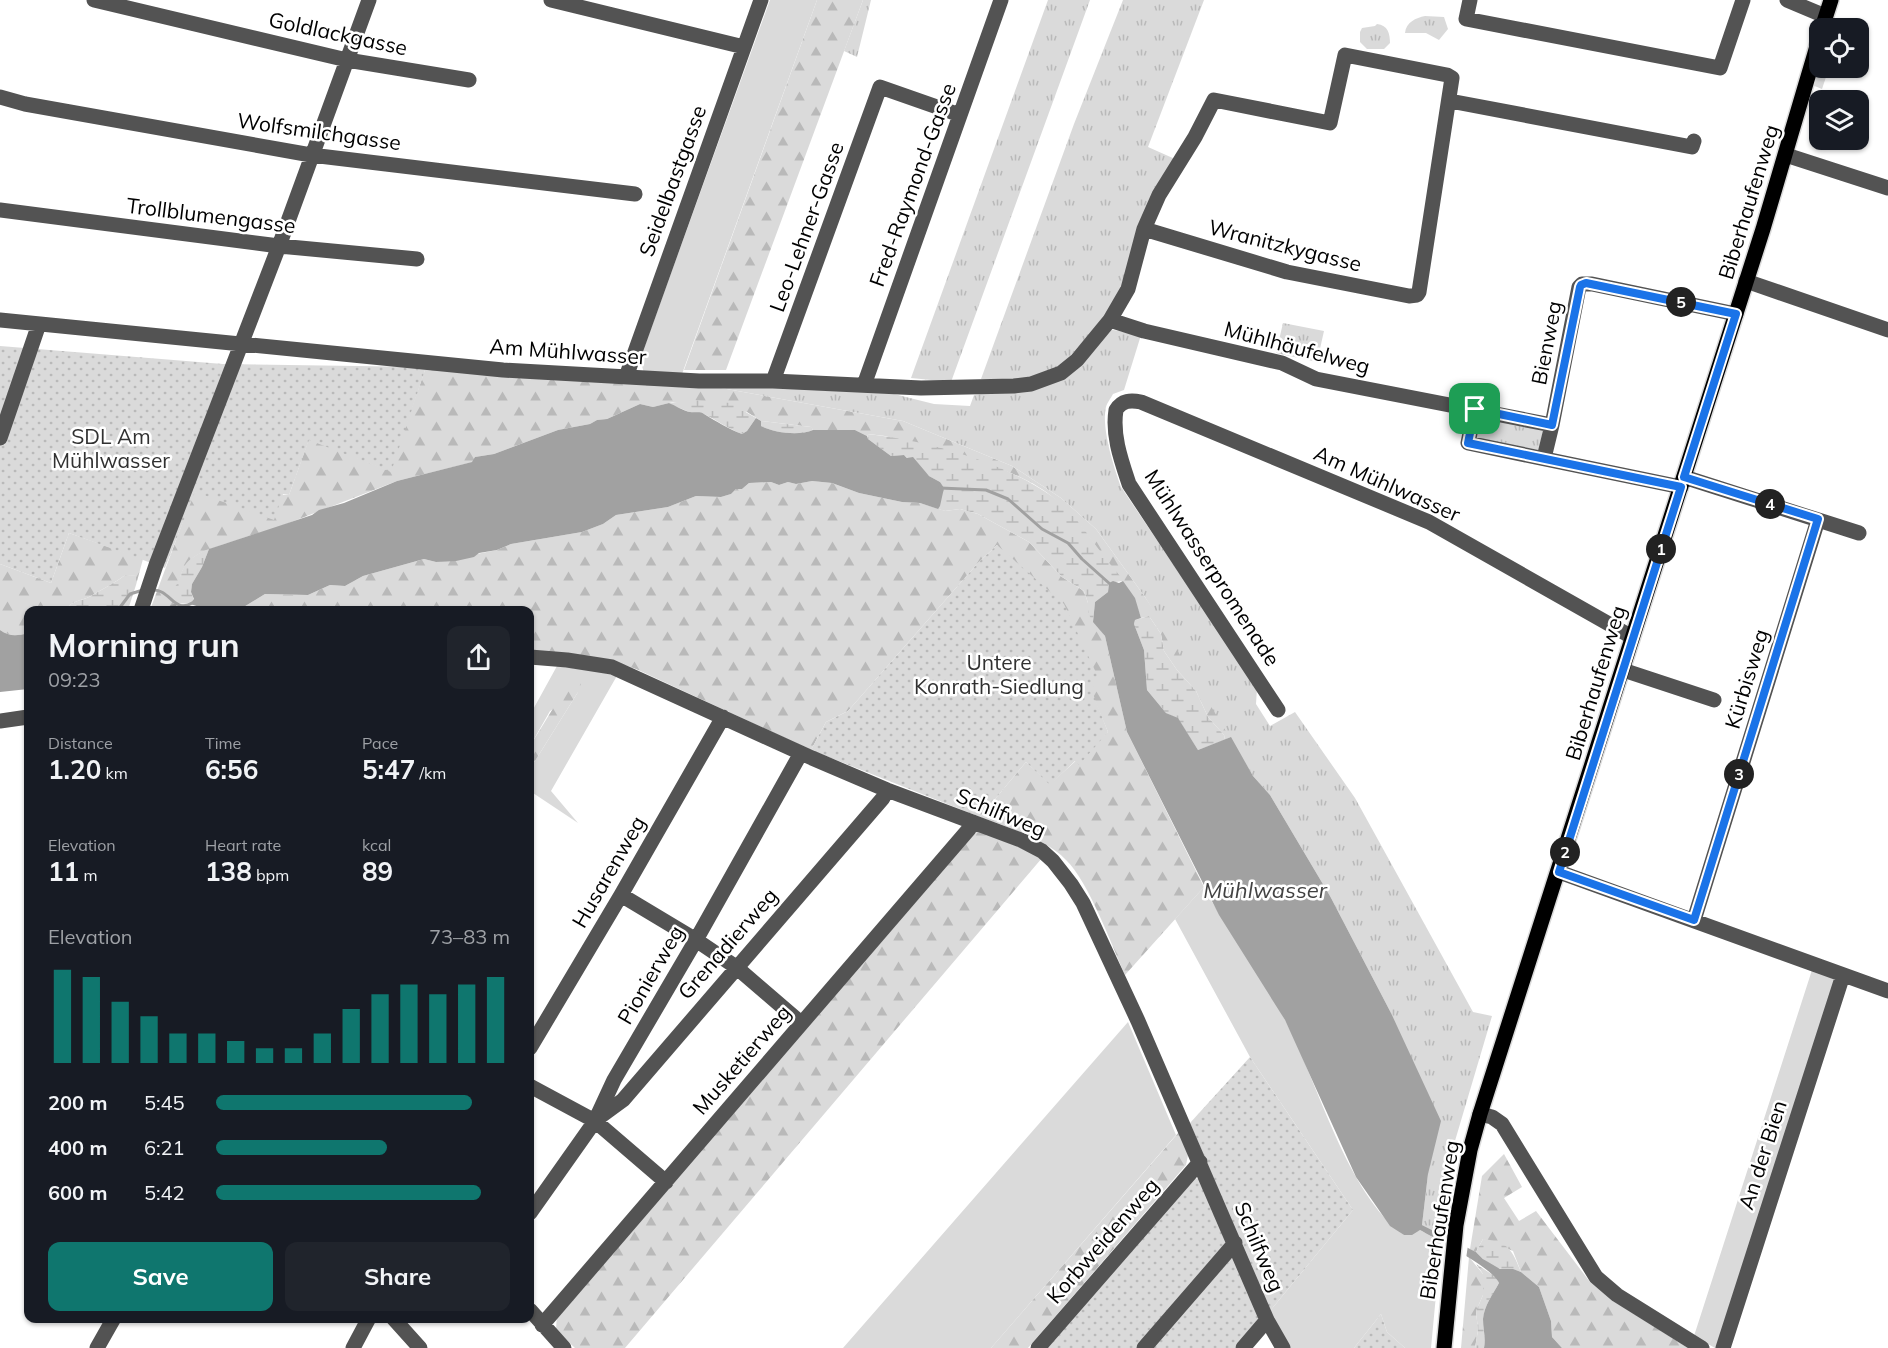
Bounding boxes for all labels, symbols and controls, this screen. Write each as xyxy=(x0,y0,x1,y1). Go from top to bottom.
street label: Goldlackgasse xyxy=(267,6,410,60)
map controls xyxy=(1809,18,1869,150)
button: locate xyxy=(1809,18,1869,78)
street label: Fred-Raymond-Gasse xyxy=(863,79,961,290)
button: layers xyxy=(1809,90,1869,150)
street label: Seidelbastgasse xyxy=(633,102,711,260)
street label: Wolfsmilchgasse xyxy=(236,107,403,155)
street label: Biberhaufenweg xyxy=(1712,121,1784,282)
street label: Leo-Lehner-Gasse xyxy=(763,138,849,315)
street label: Trollblumengasse xyxy=(125,192,297,238)
street label: Wranitzkygasse xyxy=(1206,213,1364,277)
pin: 5 xyxy=(1666,287,1696,317)
text: 5 xyxy=(1676,292,1686,312)
street label: Bienweg xyxy=(1525,299,1567,387)
street label: Mühlhäufelweg xyxy=(1222,315,1373,379)
street label: Am Mühlwasser xyxy=(489,333,648,369)
pin xyxy=(1449,383,1500,434)
icon: arrive xyxy=(1458,392,1491,425)
park label: SDL Am Mühlwasser xyxy=(52,423,170,473)
street label: Am Mühlwasser xyxy=(1310,439,1465,527)
street label: Mühlwasserpromenade xyxy=(1140,464,1286,670)
pin: 4 xyxy=(1755,489,1785,519)
text: 4 xyxy=(1765,494,1775,514)
pin: 1 xyxy=(1646,534,1676,564)
text: 1 xyxy=(1656,539,1666,559)
street label: Biberhaufenweg xyxy=(1559,602,1631,763)
text: Morning run xyxy=(48,624,240,665)
button: share xyxy=(447,626,510,689)
street label: Kürbisweg xyxy=(1719,626,1774,732)
park label: Untere Konrath-Siedlung xyxy=(914,649,1084,699)
text: 09:23 xyxy=(48,667,101,692)
text: Distance xyxy=(48,733,113,753)
text: Time xyxy=(205,733,241,753)
text: Pace xyxy=(362,733,398,753)
text: 1.20 xyxy=(48,753,101,786)
text: 6:56 xyxy=(205,753,258,786)
text: 5:47 xyxy=(362,753,415,786)
pin: 3 xyxy=(1724,759,1754,789)
text: km xyxy=(101,763,128,783)
text: /km xyxy=(415,763,446,783)
text: 3 xyxy=(1734,764,1744,784)
street label: Schilfweg xyxy=(953,782,1050,843)
street label: Husarenweg xyxy=(566,811,651,932)
text: Elevation xyxy=(48,835,116,855)
text: Heart rate xyxy=(205,835,281,855)
text: kcal xyxy=(362,835,391,855)
pin: 2 xyxy=(1550,837,1580,867)
text: 2 xyxy=(1560,842,1570,862)
text: 11 xyxy=(48,855,79,888)
text: 138 xyxy=(205,855,252,888)
text: 89 xyxy=(362,855,393,888)
text: m xyxy=(79,865,97,885)
text: bpm xyxy=(252,865,289,885)
water label: Mühlwasser xyxy=(1203,876,1328,904)
street label: Grenadierweg xyxy=(672,882,783,1004)
street label: Pionierweg xyxy=(611,920,689,1029)
text: Elevation xyxy=(48,924,133,949)
text: 73–83 m xyxy=(429,924,510,949)
street label: Musketierweg xyxy=(687,999,796,1119)
text: 200 m xyxy=(48,1090,107,1115)
text: 5:45 xyxy=(144,1090,185,1115)
street label: An der Bien xyxy=(1732,1097,1792,1213)
text: 400 m xyxy=(48,1135,107,1160)
text: 6:21 xyxy=(144,1135,185,1160)
street label: Biberhaufenweg xyxy=(1414,1139,1464,1301)
street label: Korbweidenweg xyxy=(1041,1172,1164,1309)
text: 600 m xyxy=(48,1180,107,1205)
text: 5:42 xyxy=(144,1180,185,1205)
street label: Schilfweg xyxy=(1229,1198,1290,1295)
button: Save xyxy=(48,1242,273,1311)
button: Share xyxy=(285,1242,510,1311)

